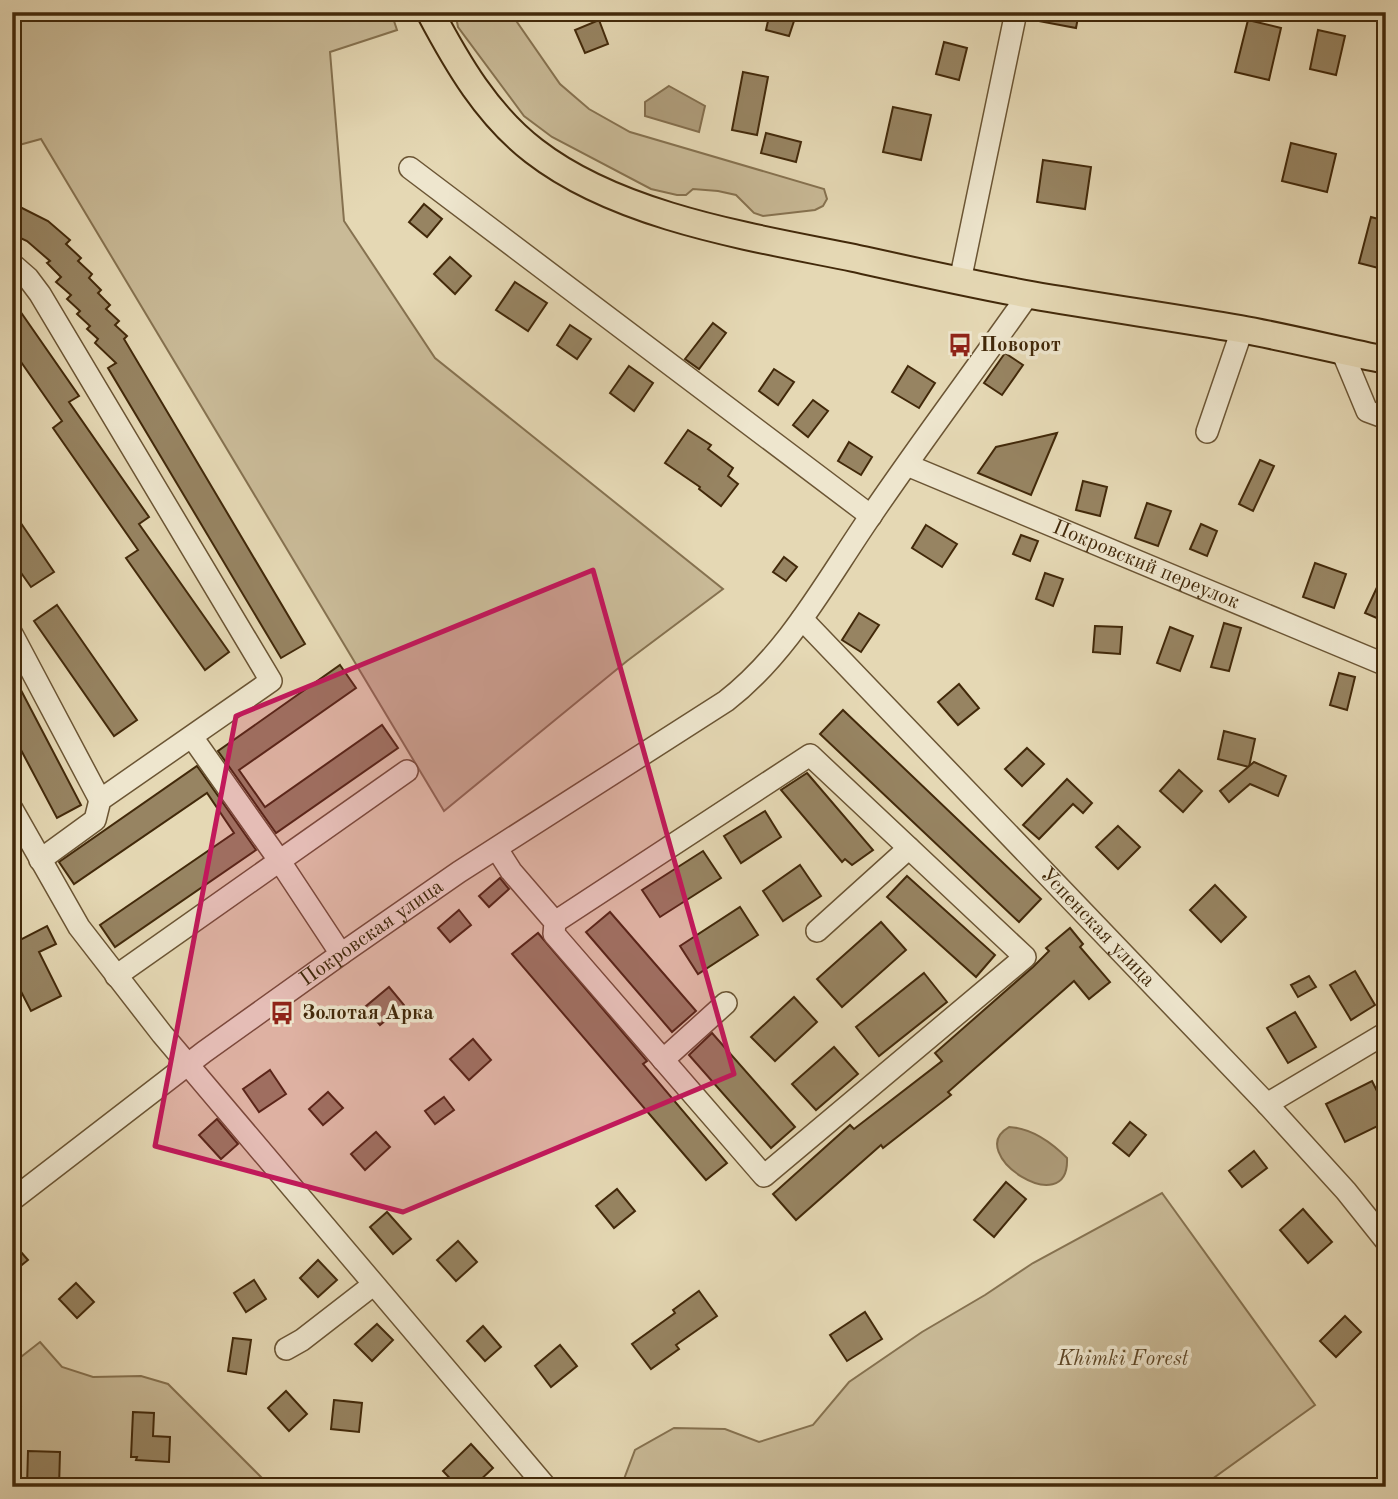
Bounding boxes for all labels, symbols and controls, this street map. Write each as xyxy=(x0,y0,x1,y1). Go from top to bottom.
bus stop icon: Поворот xyxy=(946,331,974,359)
place label: Поворот xyxy=(980,335,1061,356)
street label: Покровский переулок xyxy=(1049,516,1243,613)
street label: Успенская улица xyxy=(1036,864,1159,991)
street label: Покровская улица xyxy=(296,876,447,990)
bus stop icon: Золотая Арка xyxy=(268,999,296,1027)
place label: Золотая Арка xyxy=(302,1003,434,1024)
park label: Khimki Forest xyxy=(1057,1349,1189,1370)

